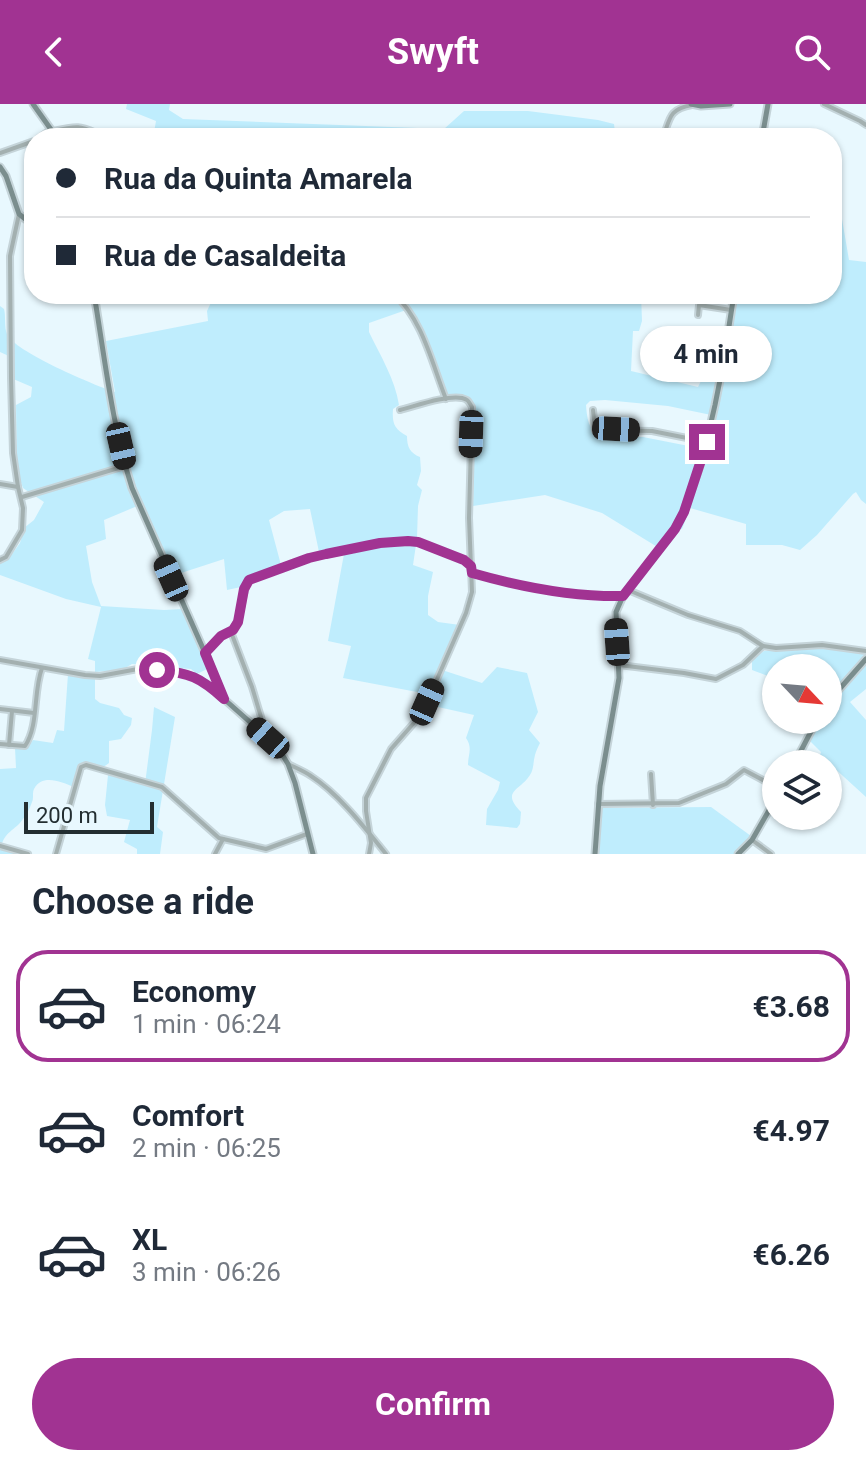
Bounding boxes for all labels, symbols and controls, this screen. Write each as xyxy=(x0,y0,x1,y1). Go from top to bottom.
icon: back xyxy=(32,30,76,74)
icon: search xyxy=(790,30,834,74)
text: Swyft xyxy=(387,31,479,73)
text: Rua da Quinta Amarela xyxy=(104,161,412,196)
text: Rua de Casaldeita xyxy=(104,238,346,273)
callout: 4 min xyxy=(641,326,773,382)
text: 4 min xyxy=(673,339,739,369)
car xyxy=(458,410,484,458)
car xyxy=(591,416,641,442)
car xyxy=(104,420,138,472)
route end xyxy=(689,424,725,460)
car xyxy=(150,551,192,605)
car xyxy=(603,617,631,667)
route start xyxy=(139,652,175,688)
north arrow xyxy=(762,654,842,734)
map controls xyxy=(762,654,842,830)
car xyxy=(406,675,448,729)
car xyxy=(242,713,294,763)
button: layers xyxy=(762,750,842,830)
scale bar xyxy=(24,798,154,834)
text: 200 m xyxy=(36,803,98,828)
text: Choose a ride xyxy=(32,881,254,923)
icon: car xyxy=(36,970,108,1042)
text: Economy xyxy=(132,974,256,1009)
text: €3.68 xyxy=(752,989,830,1024)
text: 1 min · 06:24 xyxy=(132,1009,281,1039)
icon: car xyxy=(36,1094,108,1166)
text: Comfort xyxy=(132,1098,244,1133)
text: €4.97 xyxy=(752,1113,830,1148)
text: 2 min · 06:25 xyxy=(132,1133,281,1163)
icon: car xyxy=(36,1218,108,1290)
text: XL xyxy=(132,1222,167,1257)
text: €6.26 xyxy=(752,1237,830,1272)
text: 3 min · 06:26 xyxy=(132,1257,281,1287)
button: Confirm xyxy=(32,1358,834,1450)

